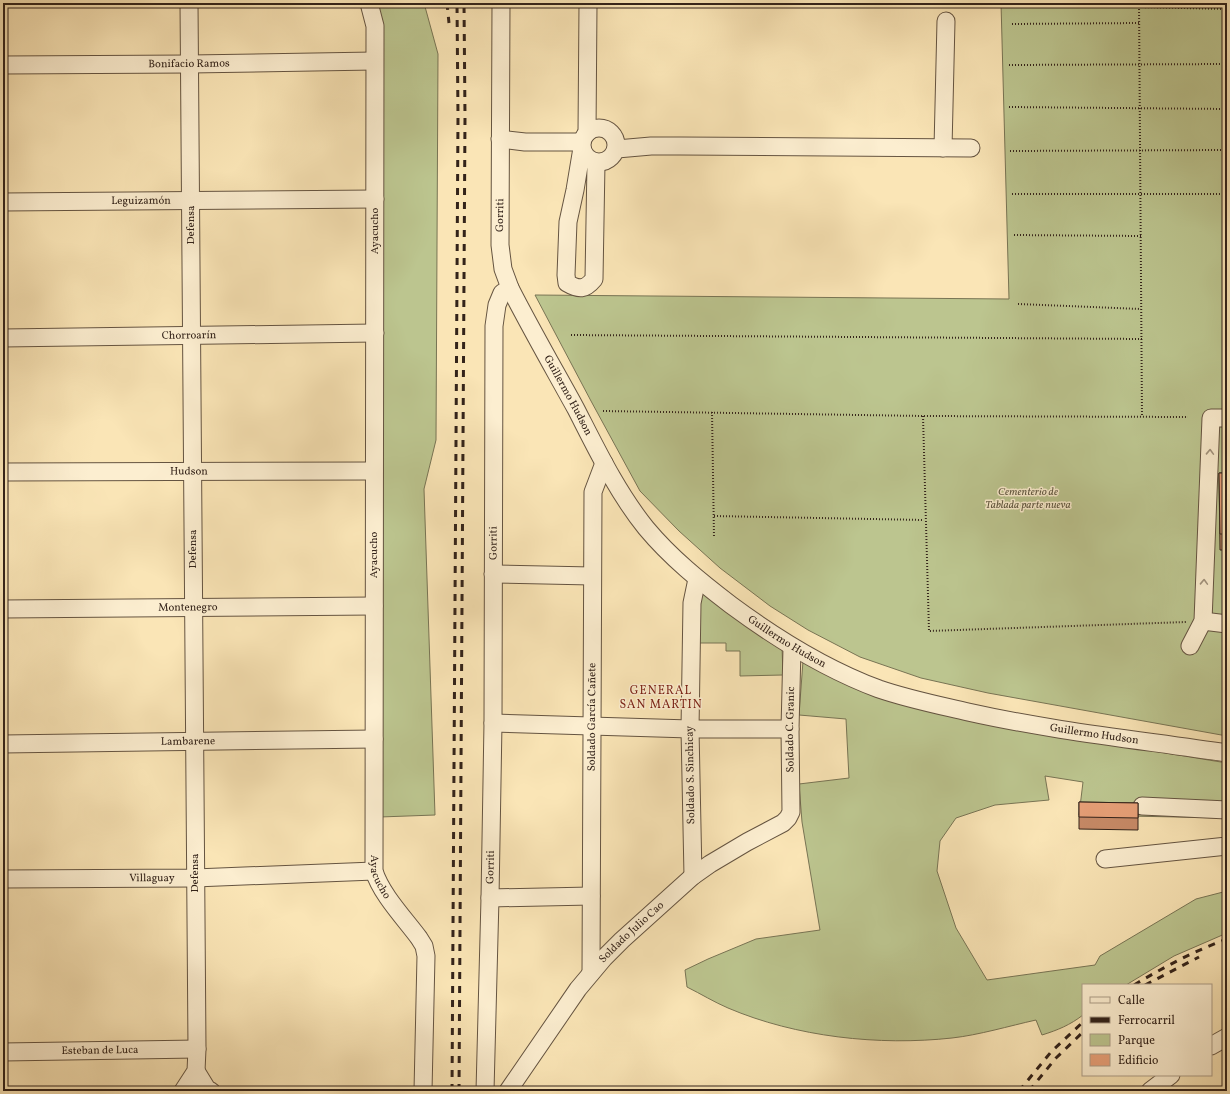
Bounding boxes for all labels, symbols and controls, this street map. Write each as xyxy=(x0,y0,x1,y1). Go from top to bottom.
street label: Bonifacio Ramos xyxy=(148,56,230,72)
street label: Leguizamón xyxy=(111,193,171,209)
street label: Gorriti xyxy=(493,198,508,232)
street label: Defensa xyxy=(184,205,199,244)
street label: Ayacucho xyxy=(368,208,383,254)
street label: Chorroarín xyxy=(162,328,217,343)
street label: Guillermo Hudson xyxy=(540,352,596,439)
one-way arrow xyxy=(1205,449,1214,455)
street label: Hudson xyxy=(170,464,208,479)
park label: Cementerio de Tablada parte nueva xyxy=(985,485,1071,513)
street label: Gorriti xyxy=(486,526,501,560)
street label: Defensa xyxy=(186,529,201,568)
street label: Ayacucho xyxy=(367,532,382,578)
one-way arrow xyxy=(1200,579,1209,585)
street label: Montenegro xyxy=(158,600,218,615)
street label: Guillermo Hudson xyxy=(745,612,829,672)
street label: Soldado García Cañete xyxy=(584,663,600,771)
district label: GENERAL SAN MARTIN xyxy=(619,683,703,713)
street label: Soldado C. Granic xyxy=(782,686,799,773)
street label: Guillermo Hudson xyxy=(1049,720,1140,748)
street label: Soldado S. Sinchicay xyxy=(683,726,699,824)
street label: Lambarene xyxy=(161,734,215,749)
street label: Gorriti xyxy=(483,850,498,884)
street label: Defensa xyxy=(188,853,203,892)
street label: Ayacucho xyxy=(366,855,394,902)
street label: Villaguay xyxy=(129,871,175,886)
street label: Soldado Julio Cao xyxy=(596,898,668,966)
legend xyxy=(1082,984,1212,1076)
text: Calle xyxy=(1118,993,1145,1009)
text: Ferrocarril xyxy=(1118,1013,1175,1029)
text: Parque xyxy=(1118,1033,1155,1049)
street label: Esteban de Luca xyxy=(61,1042,139,1059)
text: Edificio xyxy=(1118,1053,1158,1069)

